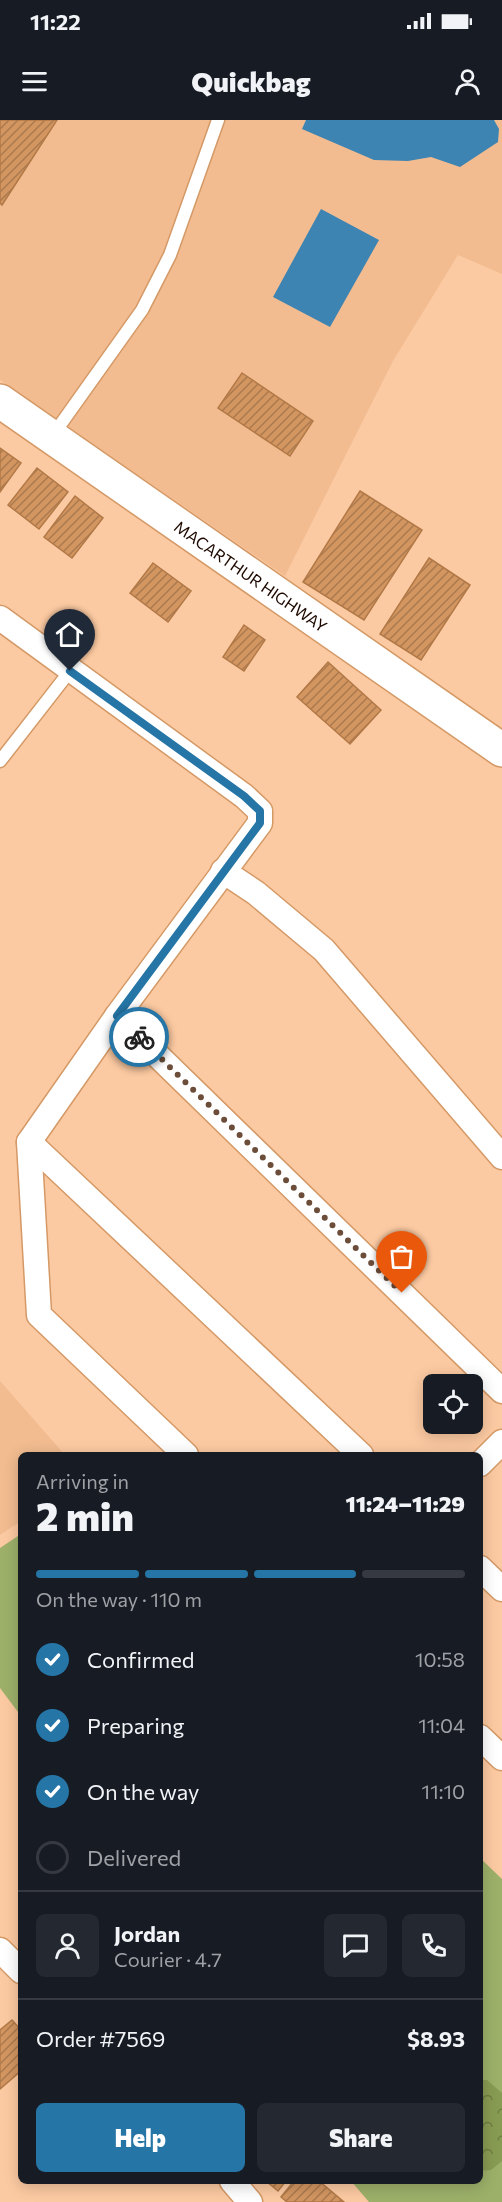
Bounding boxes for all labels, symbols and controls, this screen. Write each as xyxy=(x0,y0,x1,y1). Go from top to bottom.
text: 11:22 xyxy=(30,8,81,35)
icon: menu xyxy=(18,65,51,98)
text: Quickbag xyxy=(191,65,311,98)
icon: person xyxy=(451,65,484,98)
street label: MACARTHUR HIGHWAY xyxy=(171,516,332,636)
pin xyxy=(44,609,95,671)
icon: home xyxy=(53,618,86,651)
courier xyxy=(109,1007,169,1067)
icon: bike xyxy=(123,1021,156,1054)
pin xyxy=(376,1231,427,1293)
icon: bag xyxy=(385,1240,418,1273)
map controls xyxy=(423,1374,483,1434)
button: locate xyxy=(423,1374,483,1434)
text: Arriving in xyxy=(36,1469,129,1493)
text: 11:24–11:29 xyxy=(345,1490,465,1517)
text: 2 min xyxy=(36,1491,134,1539)
text: On the way · 110 m xyxy=(36,1587,202,1611)
icon: check xyxy=(36,1643,69,1676)
text: Confirmed xyxy=(87,1646,194,1673)
text: 10:58 xyxy=(415,1647,465,1671)
icon: check xyxy=(36,1709,69,1742)
text: Preparing xyxy=(87,1712,184,1739)
text: 11:04 xyxy=(418,1713,465,1737)
icon: check xyxy=(36,1775,69,1808)
text: On the way xyxy=(87,1778,199,1805)
text: 11:10 xyxy=(422,1779,465,1803)
text: Delivered xyxy=(87,1844,181,1871)
button: person xyxy=(36,1914,99,1977)
button: chat xyxy=(324,1914,387,1977)
button: phone xyxy=(402,1914,465,1977)
text: Jordan xyxy=(114,1920,180,1947)
text: Courier · 4.7 xyxy=(114,1947,222,1971)
text: Order #7569 xyxy=(36,2025,165,2052)
text: $8.93 xyxy=(407,2025,465,2052)
button: Help xyxy=(36,2103,245,2172)
button: Share xyxy=(257,2103,465,2172)

